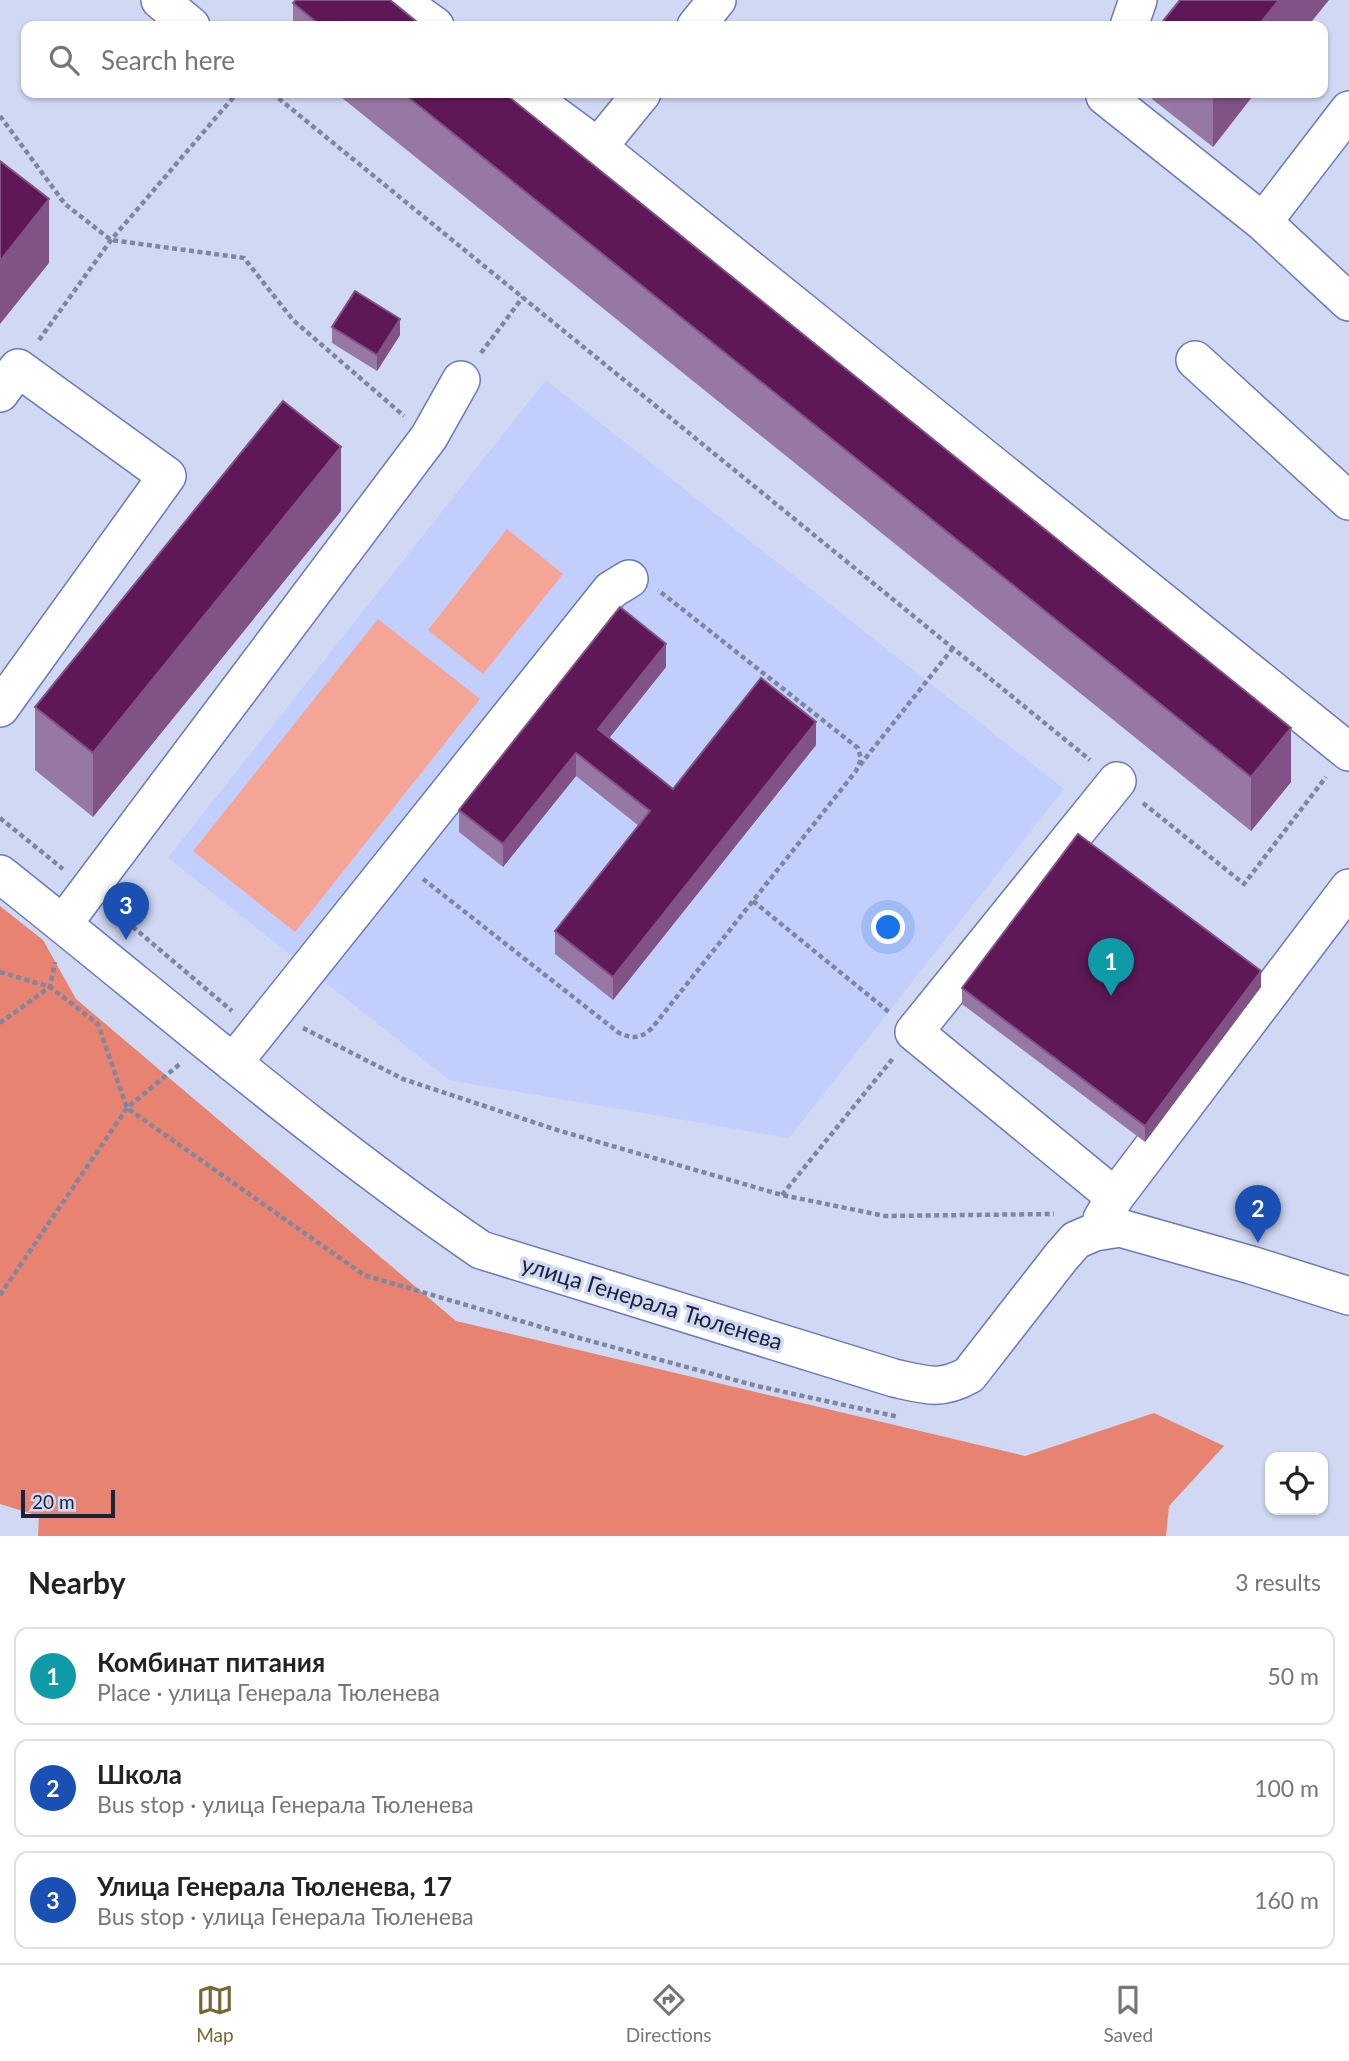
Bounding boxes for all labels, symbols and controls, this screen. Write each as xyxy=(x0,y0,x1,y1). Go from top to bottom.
search box xyxy=(21,21,1328,98)
icon: search xyxy=(45,41,83,79)
text: Search here xyxy=(101,44,235,76)
pin: 3 xyxy=(103,882,149,940)
your location xyxy=(871,910,905,944)
pin: 1 xyxy=(1088,938,1134,996)
pin: 2 xyxy=(1235,1185,1281,1243)
street label: улица Генерала Тюленева xyxy=(518,1249,786,1355)
map controls xyxy=(1265,1452,1328,1515)
button: locate xyxy=(1265,1452,1328,1515)
scale bar xyxy=(21,1487,116,1519)
text: 20 m xyxy=(32,1490,75,1513)
text: Nearby xyxy=(28,1564,126,1600)
text: 3 results xyxy=(1235,1568,1321,1596)
text: Комбинат питания xyxy=(97,1646,325,1678)
text: 1 xyxy=(46,1662,60,1690)
text: 50 m xyxy=(1268,1662,1319,1690)
text: Place · улица Генерала Тюленева xyxy=(97,1678,440,1706)
text: Школа xyxy=(97,1758,182,1790)
text: 2 xyxy=(46,1774,60,1802)
text: 100 m xyxy=(1254,1774,1319,1802)
text: Bus stop · улица Генерала Тюленева xyxy=(97,1790,474,1818)
text: Улица Генерала Тюленева, 17 xyxy=(97,1870,452,1902)
text: 3 xyxy=(46,1886,60,1914)
text: 160 m xyxy=(1254,1886,1319,1914)
text: Bus stop · улица Генерала Тюленева xyxy=(97,1902,474,1930)
tab: Map xyxy=(196,1981,234,2046)
tab: Directions xyxy=(626,1981,712,2046)
tab: Saved xyxy=(1103,1981,1153,2046)

